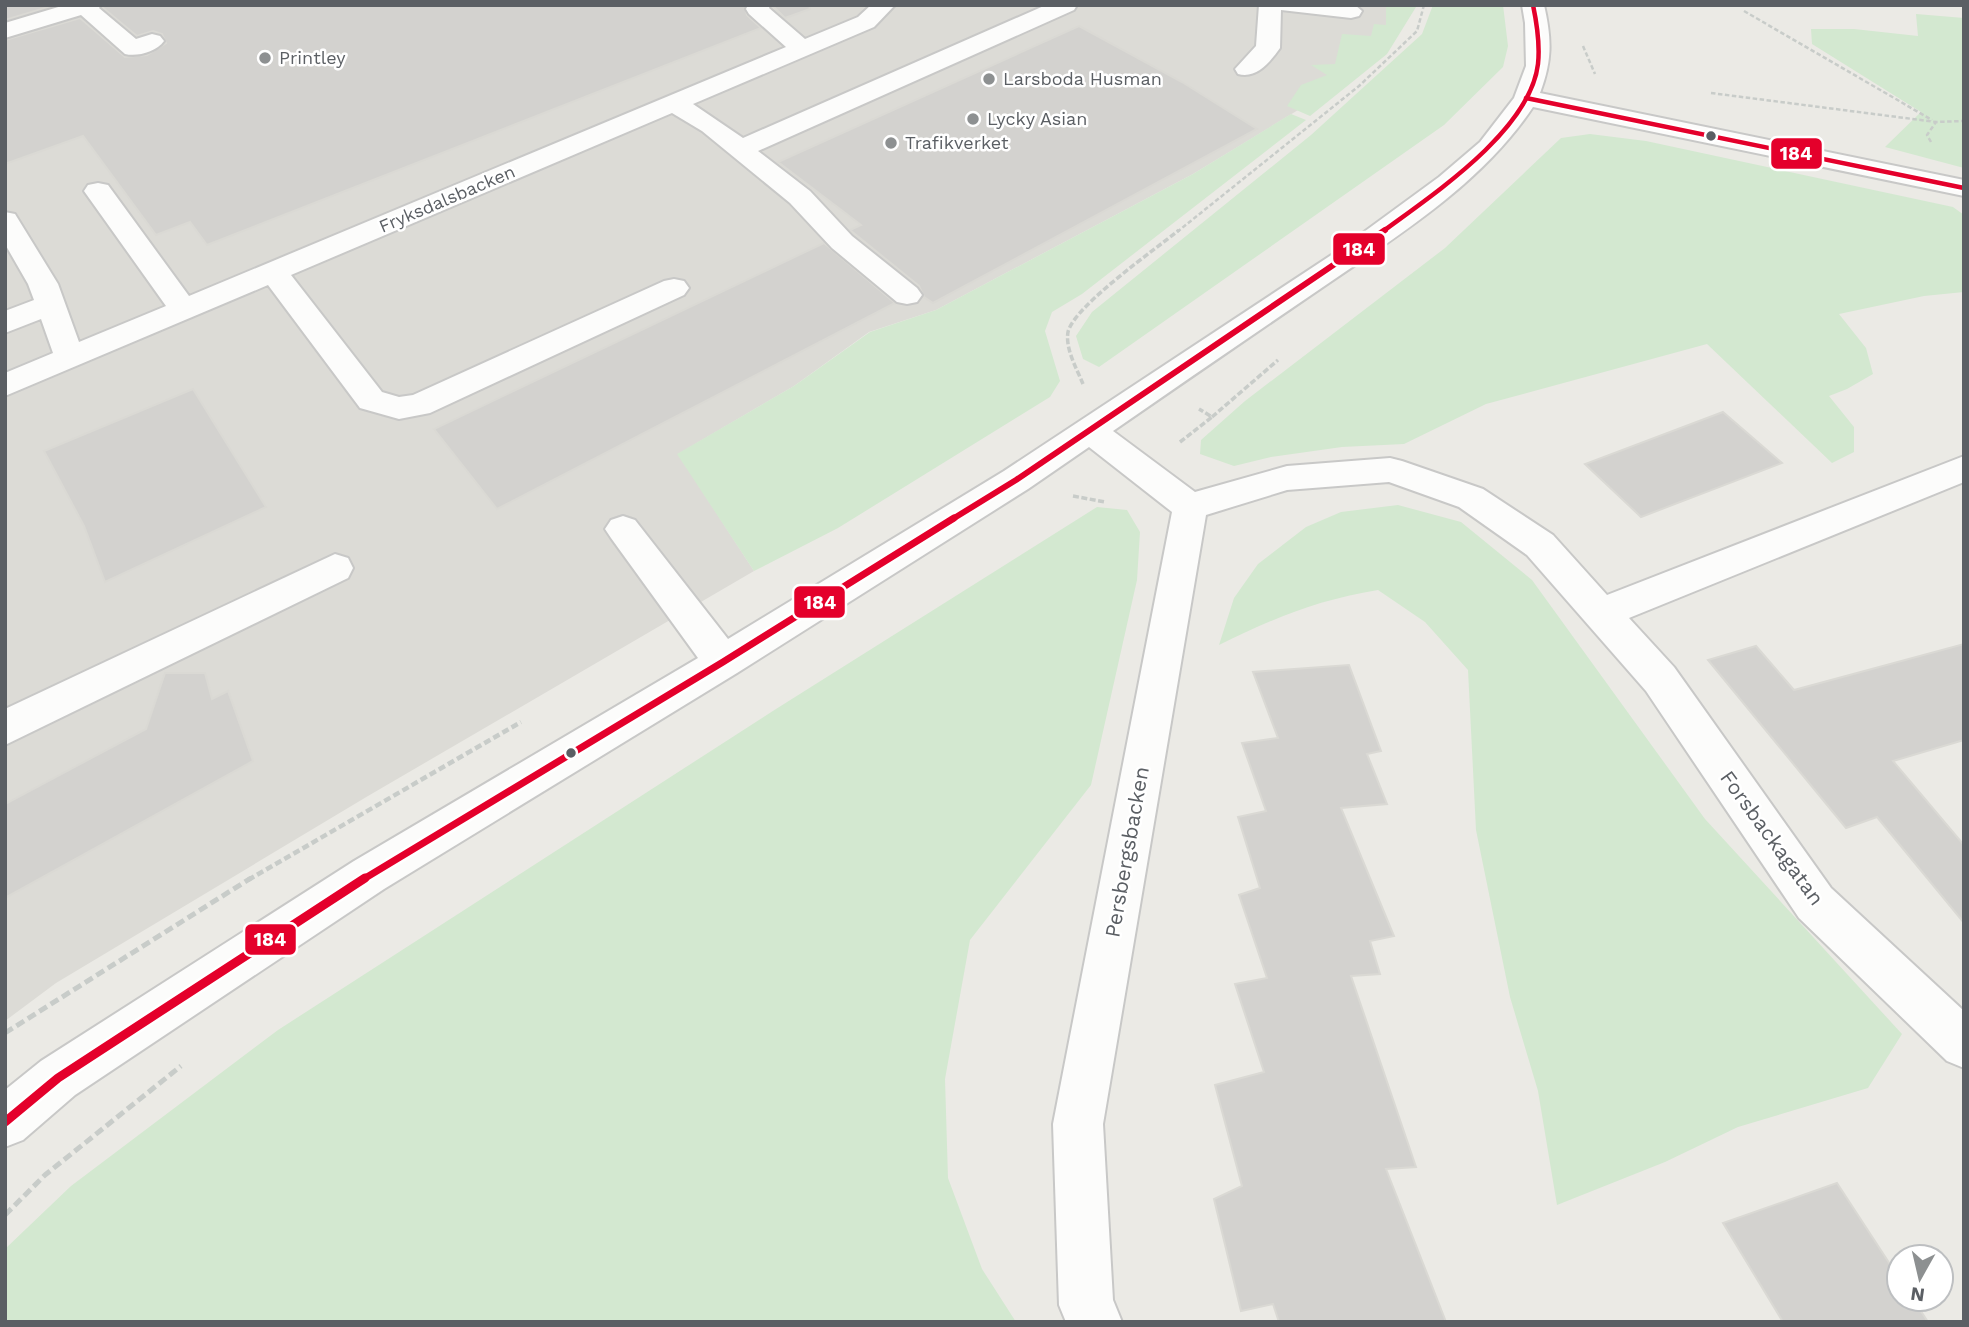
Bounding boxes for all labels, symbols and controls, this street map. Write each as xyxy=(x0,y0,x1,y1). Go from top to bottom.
place label: Printley xyxy=(279,47,346,68)
marker: Printley xyxy=(257,50,273,66)
place label: Larsboda Husman xyxy=(1003,68,1162,89)
marker: Larsboda Husman xyxy=(981,71,997,87)
place label: Lycky Asian xyxy=(987,108,1087,129)
marker: Lycky Asian xyxy=(965,111,981,127)
unlabelled marker xyxy=(1704,129,1718,143)
place label: Trafikverket xyxy=(905,132,1009,153)
marker: Trafikverket xyxy=(883,135,899,151)
line badge: 184 xyxy=(1770,137,1823,170)
text: 184 xyxy=(1780,142,1812,165)
street label: Fryksdalsbacken xyxy=(376,160,518,237)
line badge: 184 xyxy=(1332,232,1386,266)
text: 184 xyxy=(1343,238,1375,261)
line badge: 184 xyxy=(793,585,846,619)
text: 184 xyxy=(804,591,836,614)
unlabelled marker xyxy=(564,746,578,760)
street label: Persbergsbacken xyxy=(1099,765,1154,939)
street label: Forsbackagatan xyxy=(1715,766,1830,910)
line badge: 184 xyxy=(244,923,297,956)
text: 184 xyxy=(254,928,286,951)
north arrow xyxy=(1885,1243,1955,1313)
text: N xyxy=(1909,1282,1926,1307)

